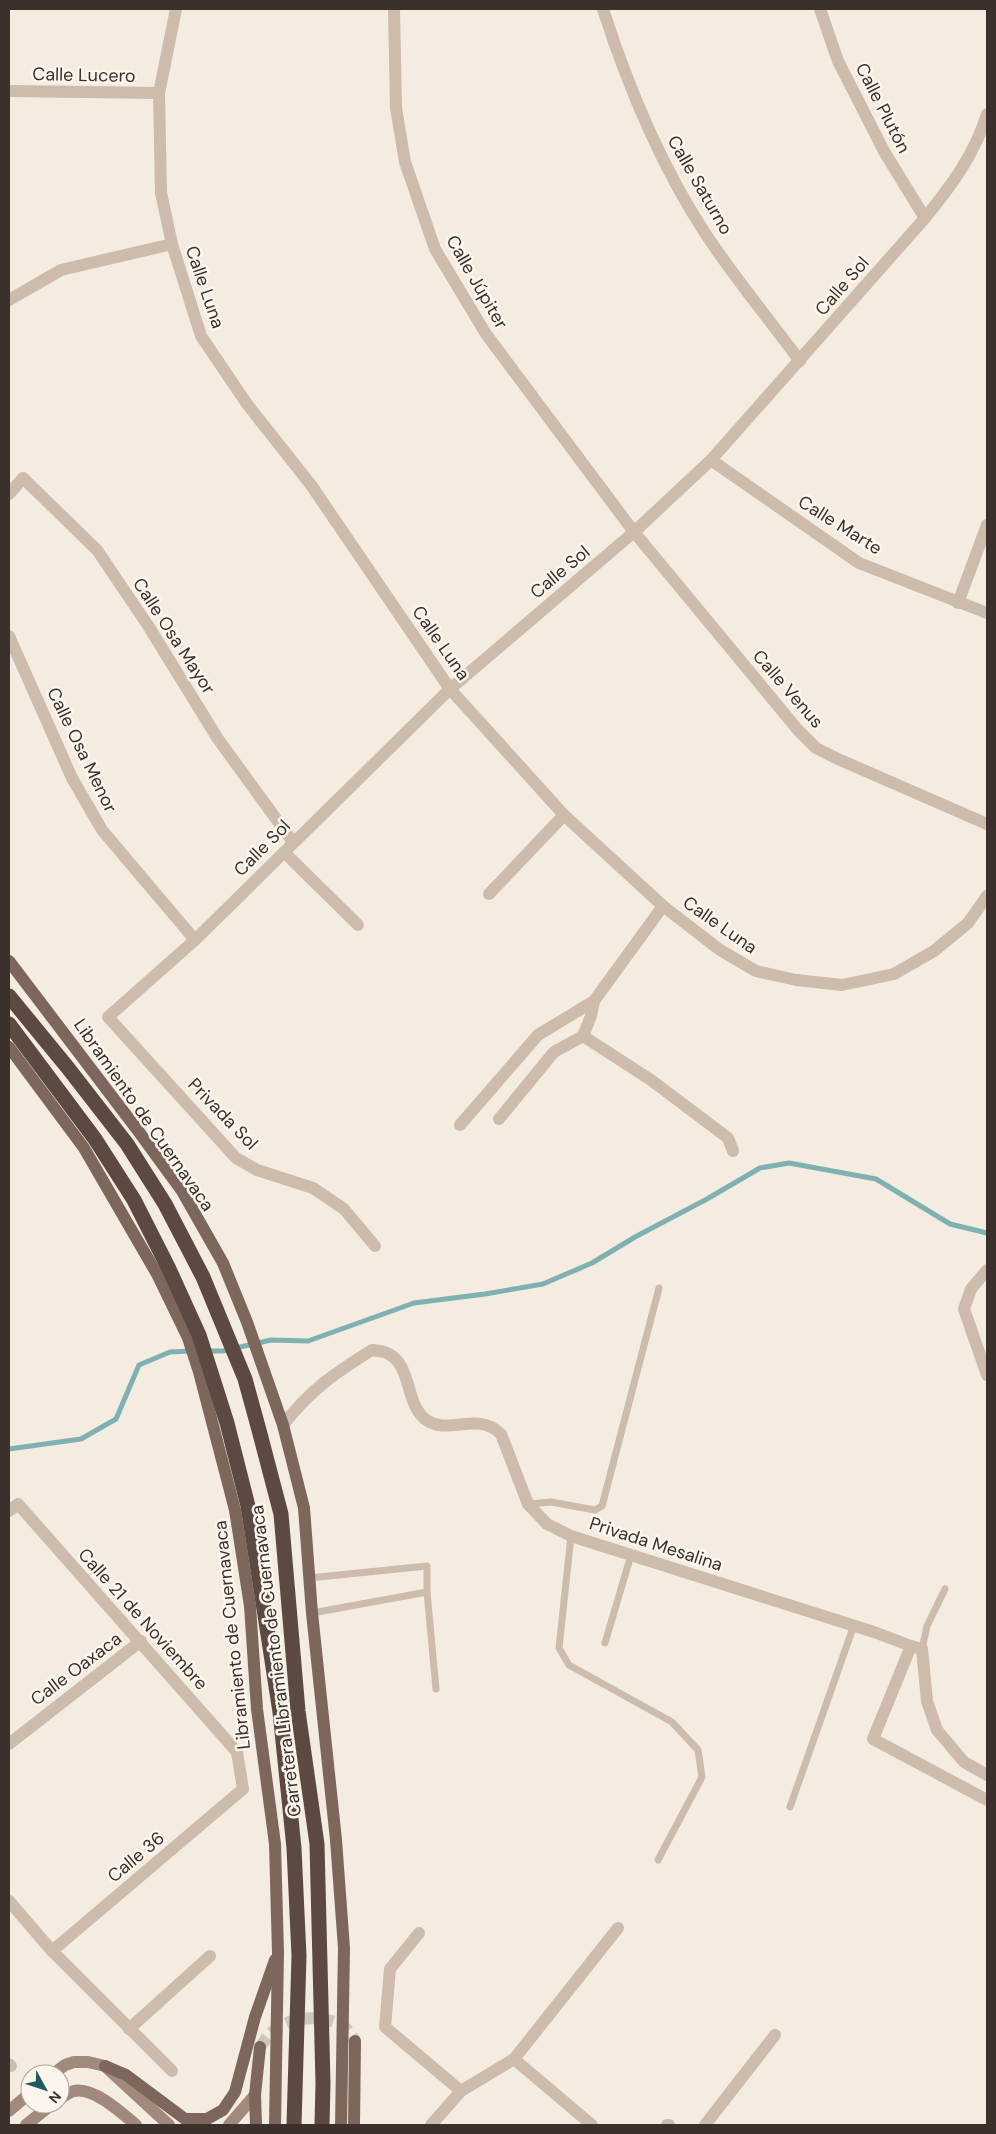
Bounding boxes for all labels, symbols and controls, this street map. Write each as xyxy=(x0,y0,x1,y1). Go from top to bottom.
street label: Calle Plutón xyxy=(850,59,916,157)
street label: Calle Lucero xyxy=(32,62,136,88)
street label: Calle Saturno xyxy=(662,131,738,239)
street label: Calle Júpiter xyxy=(441,231,514,333)
street label: Calle Luna xyxy=(180,243,230,331)
street label: Calle Sol xyxy=(810,251,874,321)
street label: Calle Marte xyxy=(794,490,886,560)
street label: Calle Sol xyxy=(525,540,595,604)
street label: Calle Osa Mayor xyxy=(127,573,221,699)
street label: Calle Luna xyxy=(407,601,475,685)
street label: Calle Venus xyxy=(747,645,829,733)
street label: Calle Osa Menor xyxy=(41,683,123,817)
street label: Calle Sol xyxy=(228,814,296,882)
street label: Calle Luna xyxy=(678,891,762,959)
street label: Libramiento de Cuernavaca xyxy=(68,1014,220,1216)
street label: Privada Sol xyxy=(183,1073,263,1155)
street label: Carretera Libramiento de Cuernavaca xyxy=(245,1504,307,1818)
street label: Privada Mesalina xyxy=(586,1511,726,1577)
street label: Libramiento de Cuernavaca xyxy=(208,1519,256,1751)
street label: Calle 21 de Noviembre xyxy=(73,1543,213,1695)
street label: Calle Oaxaca xyxy=(26,1627,126,1711)
street label: Calle 36 xyxy=(102,1826,170,1888)
north arrow xyxy=(20,2064,70,2114)
text: N xyxy=(45,2088,65,2107)

